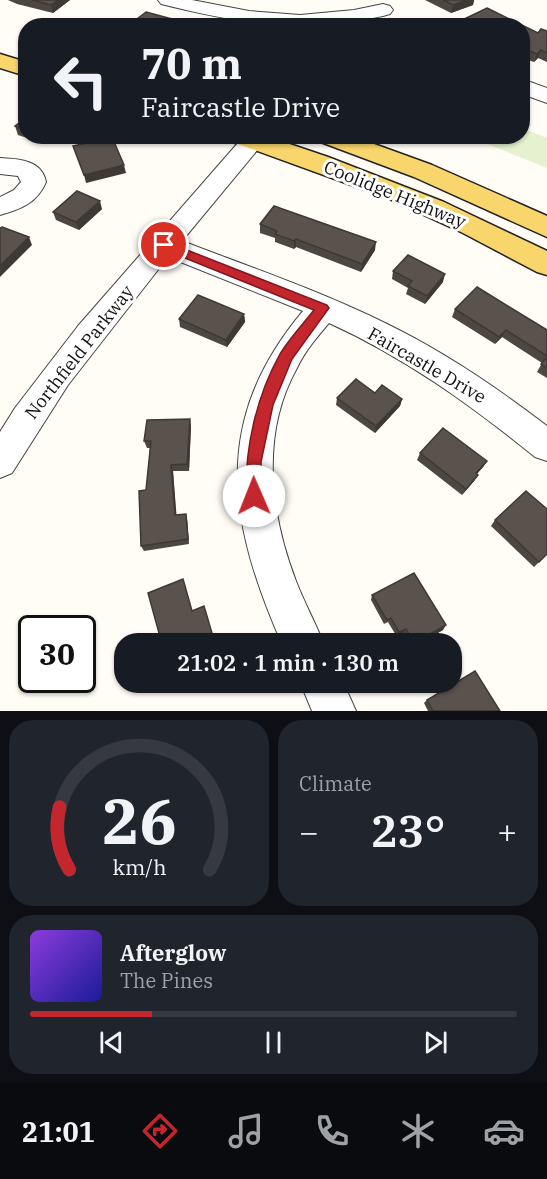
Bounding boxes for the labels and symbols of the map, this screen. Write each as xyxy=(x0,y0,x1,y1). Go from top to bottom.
street label: Coolidge Highway xyxy=(321,155,470,233)
pin xyxy=(138,219,189,270)
street label: Northfield Parkway xyxy=(20,280,139,424)
street label: Faircastle Drive xyxy=(364,322,490,408)
position arrow xyxy=(222,464,286,528)
speed limit sign: 30 xyxy=(18,615,96,693)

